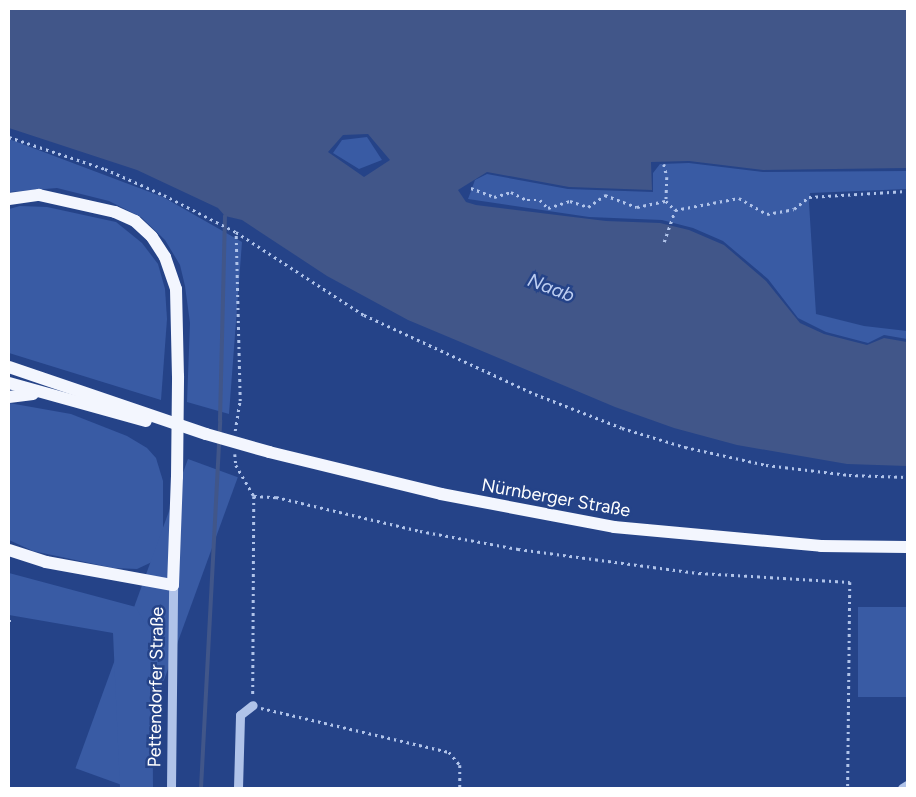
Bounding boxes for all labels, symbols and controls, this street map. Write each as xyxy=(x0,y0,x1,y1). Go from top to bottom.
water label: Naab xyxy=(524,269,578,307)
street label: Nürnberger Straße xyxy=(480,474,632,522)
street label: Pettendorfer Straße xyxy=(144,607,168,767)

